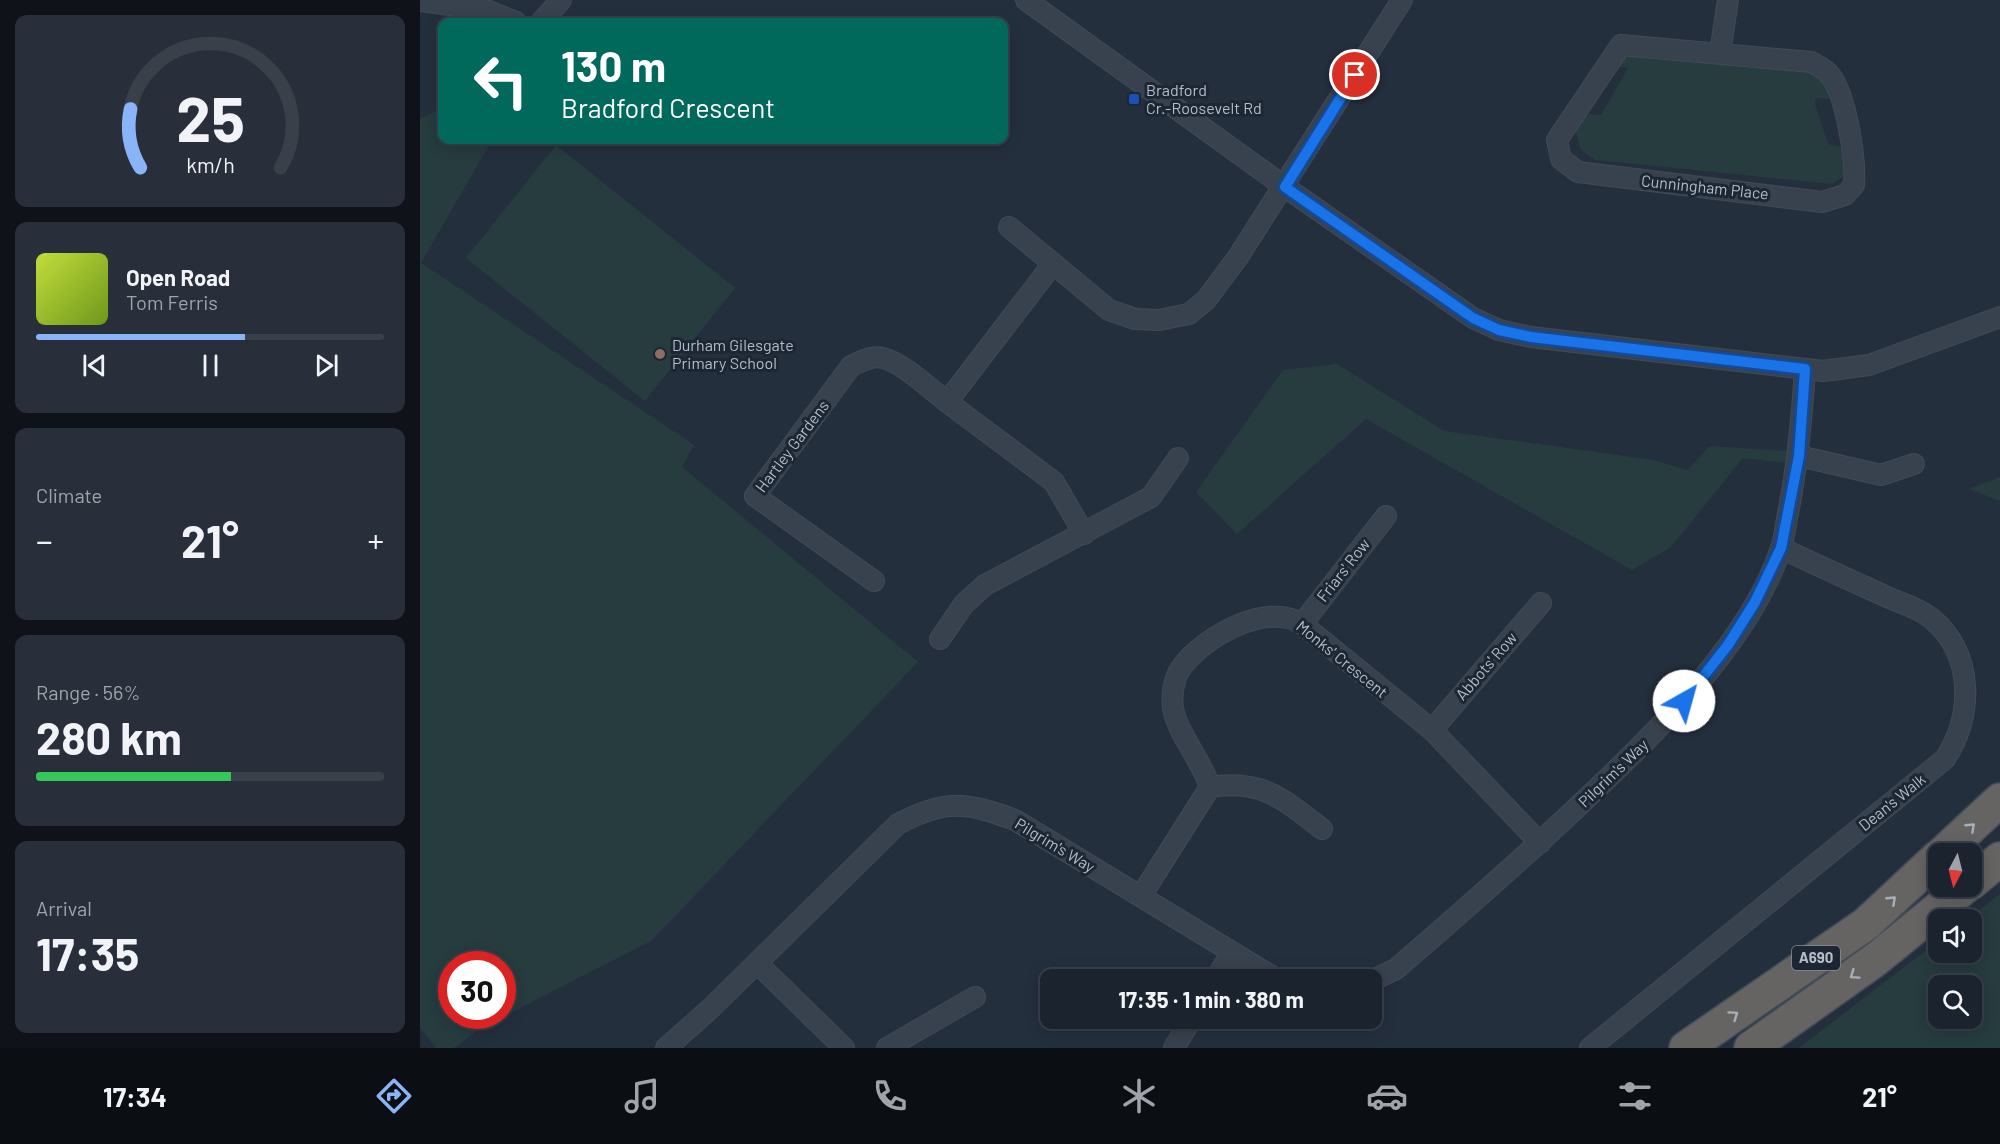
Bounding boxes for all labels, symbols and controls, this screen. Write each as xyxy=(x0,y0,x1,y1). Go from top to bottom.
text: 130 m xyxy=(561,40,666,90)
icon: left xyxy=(462,42,540,120)
pin xyxy=(1329,49,1380,100)
icon: arrive xyxy=(1338,58,1371,91)
text: 25 xyxy=(176,80,244,154)
place label: Bradford Cr.-Roosevelt Rd xyxy=(1146,80,1262,117)
text: Bradford Crescent xyxy=(561,91,775,123)
marker: Bradford Cr.-Roosevelt Rd xyxy=(1127,92,1141,106)
text: km/h xyxy=(186,152,234,177)
street label: Cunningham Place xyxy=(1640,170,1770,203)
text: Open Road xyxy=(126,264,230,290)
text: Tom Ferris xyxy=(126,290,218,314)
place label: Durham Gilesgate Primary School xyxy=(672,335,794,372)
marker: Durham Gilesgate Primary School xyxy=(653,347,667,361)
icon: previous xyxy=(78,349,111,382)
icon: pause xyxy=(194,349,227,382)
icon: next xyxy=(310,349,343,382)
street label: Hartley Gardens xyxy=(751,396,832,495)
text: Climate xyxy=(36,483,102,507)
text: 21° xyxy=(181,513,239,567)
text: − xyxy=(36,520,53,560)
text: + xyxy=(368,520,384,560)
street label: Friars' Row xyxy=(1312,534,1373,605)
street label: Monks' Crescent xyxy=(1293,616,1392,701)
street label: Abbots' Row xyxy=(1451,627,1521,704)
position arrow xyxy=(1652,669,1716,733)
text: Range · 56% xyxy=(36,680,140,704)
text: 280 km xyxy=(36,710,182,764)
street label: Pilgrim's Way xyxy=(1574,734,1652,811)
street label: Dean's Walk xyxy=(1854,769,1929,834)
street label: Pilgrim's Way xyxy=(1012,813,1099,876)
one-way arrow xyxy=(1964,823,1975,834)
north arrow xyxy=(1928,843,1982,897)
map controls xyxy=(1928,843,1982,1029)
text: Arrival xyxy=(36,896,92,920)
one-way arrow xyxy=(1885,896,1895,907)
button: sound xyxy=(1928,909,1982,963)
text: 17:35 xyxy=(36,926,139,980)
road number: A690 xyxy=(1792,946,1840,970)
speed limit sign: 30 xyxy=(438,951,516,1029)
one-way arrow xyxy=(1850,968,1861,979)
button: search xyxy=(1928,975,1982,1029)
text: 17:35 · 1 min · 380 m xyxy=(1118,986,1304,1012)
one-way arrow xyxy=(1728,1011,1739,1022)
icon: directions xyxy=(373,1075,415,1117)
icon: music xyxy=(621,1075,663,1117)
icon: phone xyxy=(869,1075,911,1117)
icon: climate xyxy=(1118,1075,1160,1117)
icon: car xyxy=(1366,1075,1408,1117)
icon: filters xyxy=(1614,1075,1656,1117)
text: 17:34 xyxy=(103,1080,167,1112)
text: 21° xyxy=(1862,1080,1897,1112)

